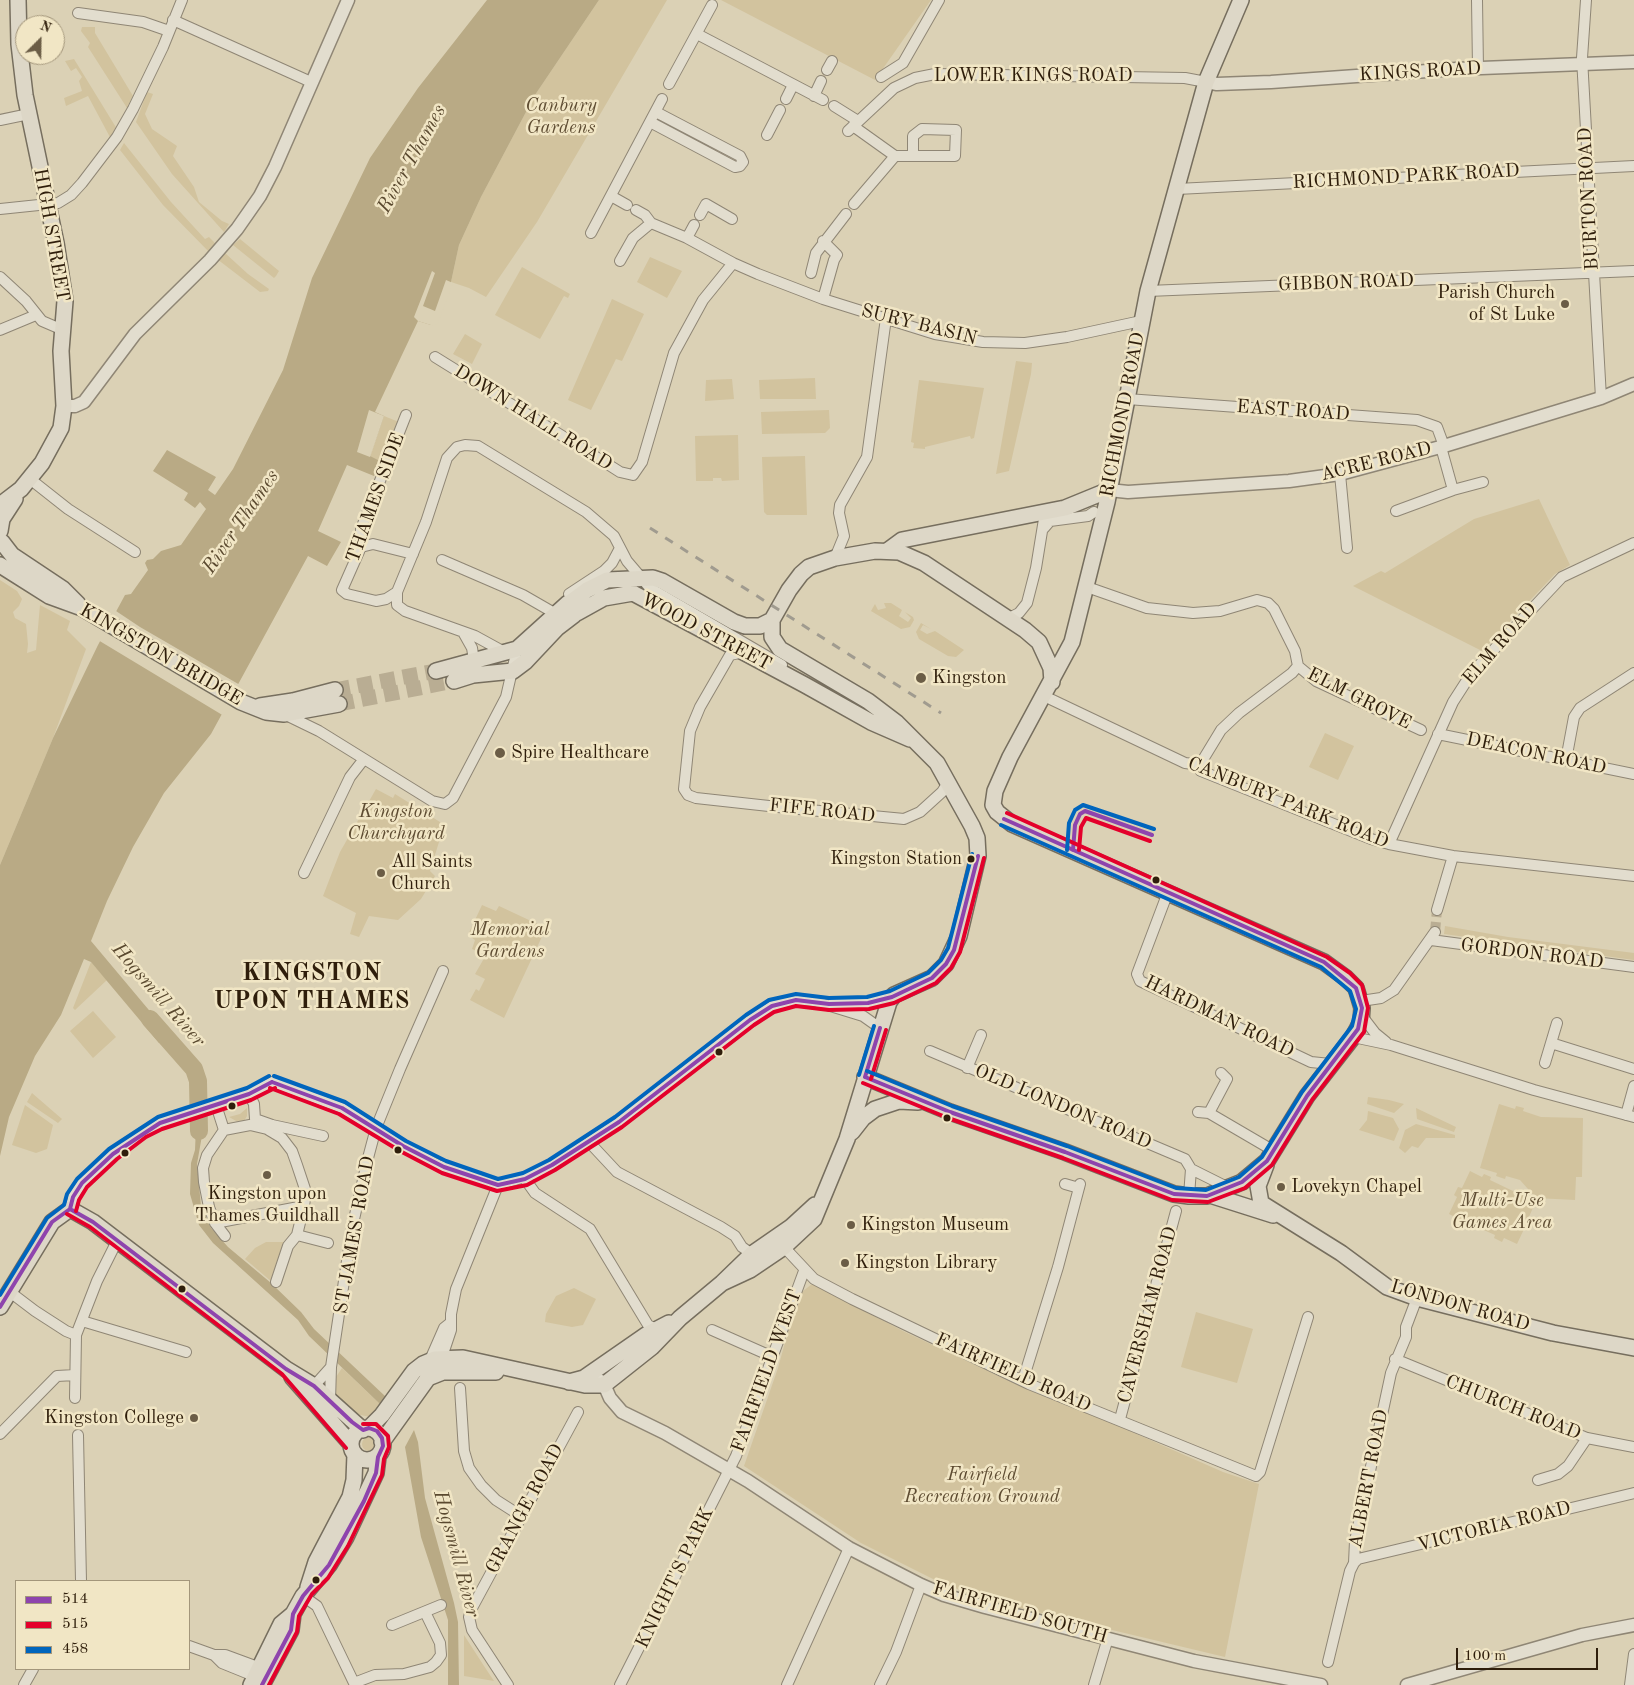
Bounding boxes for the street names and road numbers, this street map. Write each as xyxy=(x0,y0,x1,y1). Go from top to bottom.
street label: KINGS ROAD xyxy=(1358,57,1482,87)
street label: LOWER KINGS ROAD xyxy=(933,65,1133,87)
street label: BURTON ROAD xyxy=(1574,127,1604,271)
street label: RICHMOND PARK ROAD xyxy=(1292,160,1520,194)
street label: HIGH STREET xyxy=(28,166,74,304)
street label: GIBBON ROAD xyxy=(1278,269,1414,297)
street label: SURY BASIN xyxy=(859,300,979,350)
street label: RICHMOND ROAD xyxy=(1096,330,1150,500)
street label: DOWN HALL ROAD xyxy=(450,360,616,476)
street label: EAST ROAD xyxy=(1236,396,1350,426)
street label: THAMES SIDE xyxy=(342,430,410,566)
street label: ACRE ROAD xyxy=(1318,437,1434,487)
street label: WOOD STREET xyxy=(637,588,775,676)
street label: ELM ROAD xyxy=(1458,598,1542,690)
street label: KINGSTON BRIDGE xyxy=(75,599,247,711)
street label: ELM GROVE xyxy=(1303,663,1415,735)
street label: DEACON ROAD xyxy=(1464,728,1608,780)
street label: CANBURY PARK ROAD xyxy=(1184,752,1392,854)
street label: FIFE ROAD xyxy=(768,794,876,828)
street label: GORDON ROAD xyxy=(1459,934,1605,974)
street label: HARDMAN ROAD xyxy=(1141,971,1297,1063)
street label: OLD LONDON ROAD xyxy=(971,1059,1155,1155)
street label: ST JAMES' ROAD xyxy=(330,1154,380,1316)
street label: CAVERSHAM ROAD xyxy=(1113,1224,1183,1406)
street label: LONDON ROAD xyxy=(1388,1275,1532,1337)
street label: FAIRFIELD WEST xyxy=(727,1286,807,1456)
street label: FAIRFIELD ROAD xyxy=(932,1328,1094,1418)
street label: CHURCH ROAD xyxy=(1442,1370,1584,1446)
street label: ALBERT ROAD xyxy=(1344,1408,1394,1550)
street label: GRANGE ROAD xyxy=(481,1440,569,1578)
street label: VICTORIA ROAD xyxy=(1415,1497,1573,1557)
street label: KNIGHT'S PARK xyxy=(631,1504,719,1652)
street label: FAIRFIELD SOUTH xyxy=(930,1577,1110,1649)

